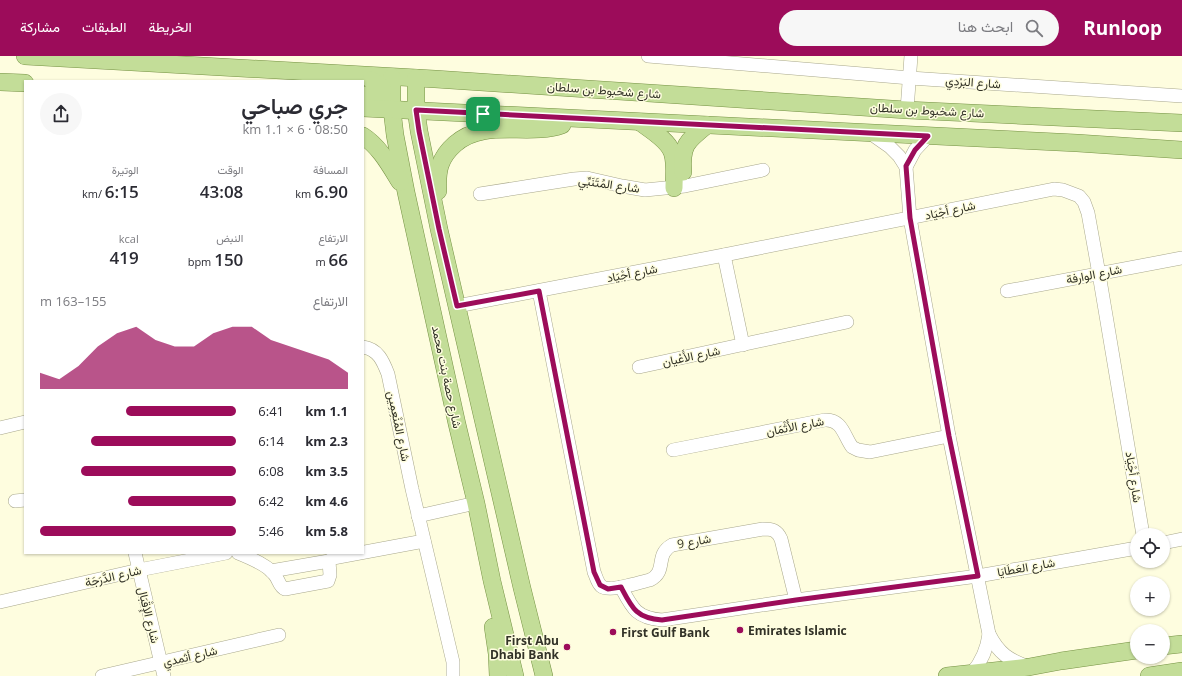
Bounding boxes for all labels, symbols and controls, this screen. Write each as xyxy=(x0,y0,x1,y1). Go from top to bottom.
search box xyxy=(779,10,1059,46)
text: Runloop xyxy=(1083,15,1162,41)
text: ابحث هنا xyxy=(958,16,1013,36)
text: مشاركة xyxy=(20,17,60,36)
text: الطبقات xyxy=(82,17,126,36)
text: الخريطة xyxy=(148,17,192,36)
icon: search xyxy=(1023,17,1045,39)
street label: شارع البَرْدِي xyxy=(945,72,1001,94)
street label: شارع شخبوط بن سلطان xyxy=(546,78,662,103)
text: جري صباحي xyxy=(241,90,348,120)
button: share xyxy=(40,93,82,135)
pin xyxy=(466,97,500,131)
street label: شارع شخبوط بن سلطان xyxy=(869,99,985,122)
icon: arrive xyxy=(472,103,494,125)
text: 08:50 · 6 × 1.1 km xyxy=(243,120,348,138)
text: الوتيرة xyxy=(112,162,139,177)
text: الوقت xyxy=(217,162,243,177)
text: المسافة xyxy=(313,162,348,177)
street label: شارع المُتَنَبِّي xyxy=(577,171,641,199)
text: 6:15 xyxy=(105,180,139,203)
text: 43:08 xyxy=(200,180,243,203)
text: 6.90 xyxy=(314,180,348,203)
text: /km xyxy=(82,186,105,201)
text: km xyxy=(295,186,314,201)
street label: شارع أجْيَاد xyxy=(923,196,977,225)
text: النبض xyxy=(216,230,243,245)
text: الارتفاع xyxy=(318,230,348,245)
text: kcal xyxy=(119,231,139,246)
text: 419 xyxy=(110,246,139,269)
text: 150 xyxy=(214,248,243,271)
text: 66 xyxy=(329,248,348,271)
text: bpm xyxy=(188,254,214,269)
text: m xyxy=(316,254,329,269)
street label: شارع أجْيَاد xyxy=(605,260,659,287)
street label: شارع الوارفة xyxy=(1065,260,1124,289)
text: 155–163 m xyxy=(40,292,107,310)
text: الارتفاع xyxy=(313,292,348,310)
street label: شارع حصة بنت محمد xyxy=(427,324,466,430)
street label: شارع الأَعْيان xyxy=(660,341,722,371)
street label: شارع المُنْعِمِين xyxy=(382,389,415,463)
text: 6:41 xyxy=(258,402,284,420)
text: 1.1 km xyxy=(305,402,348,420)
street label: شارع الأَثْمَان xyxy=(765,412,826,441)
text: 6:14 xyxy=(258,432,284,450)
text: 2.3 km xyxy=(305,432,348,450)
street label: شارع أجْيَاد xyxy=(1121,450,1146,504)
text: 6:08 xyxy=(258,462,284,480)
text: 3.5 km xyxy=(305,462,348,480)
text: 6:42 xyxy=(258,492,284,510)
text: 4.6 km xyxy=(305,492,348,510)
text: 5:46 xyxy=(258,522,284,540)
text: 5.8 km xyxy=(305,522,348,540)
map controls xyxy=(1130,528,1170,664)
button: locate xyxy=(1130,528,1170,568)
street label: شارع 9 xyxy=(676,530,712,553)
street label: شارع العَطَايَا xyxy=(996,554,1056,581)
street label: شارع الدَّرَجَة xyxy=(83,561,143,592)
button: + xyxy=(1130,576,1170,616)
street label: شارع الإِقْبَال xyxy=(133,585,164,645)
place label: Emirates Islamic xyxy=(748,622,847,639)
place label: First Gulf Bank xyxy=(621,624,710,641)
button: − xyxy=(1130,624,1170,664)
marker: Emirates Islamic xyxy=(735,625,745,635)
marker: First Gulf Bank xyxy=(608,627,618,637)
place label: First Abu Dhabi Bank xyxy=(490,632,560,663)
street label: شارع أثمدي xyxy=(161,641,219,672)
marker: First Abu Dhabi Bank xyxy=(562,642,572,652)

